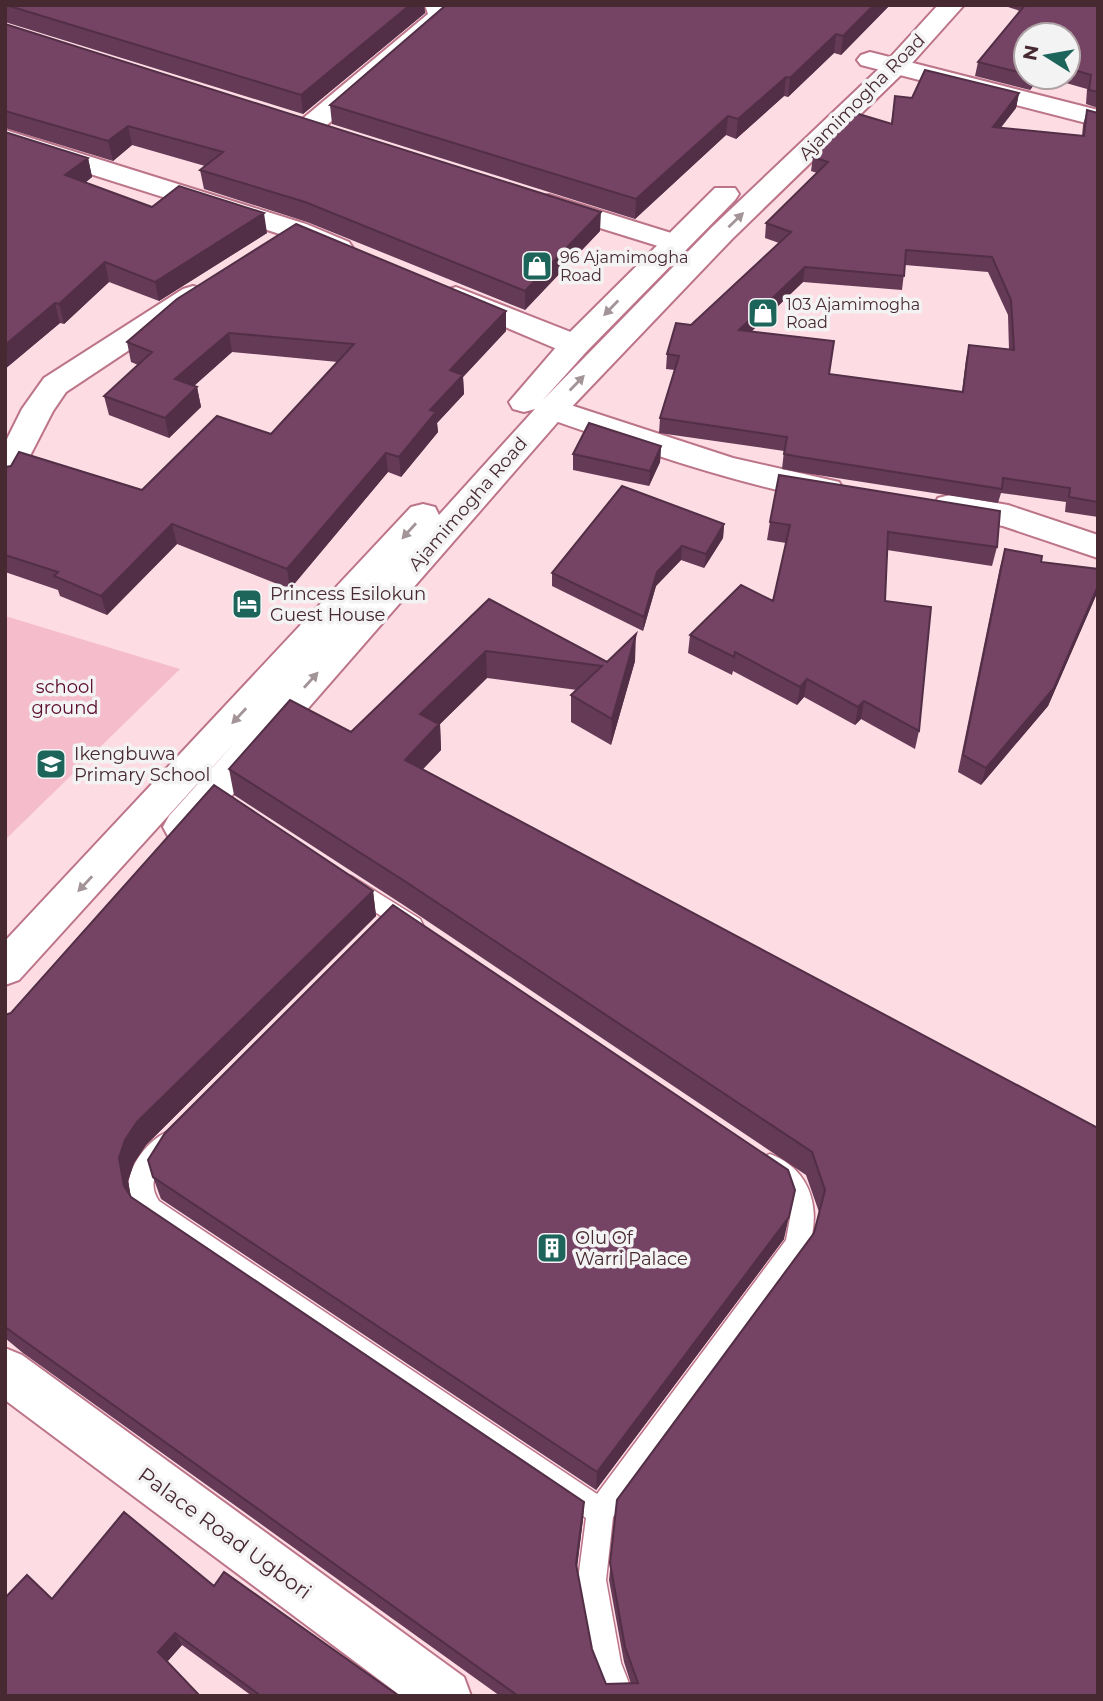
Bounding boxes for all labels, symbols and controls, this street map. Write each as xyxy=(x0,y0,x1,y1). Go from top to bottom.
north arrow xyxy=(1012,21,1082,91)
street label: Ajamimogha Road xyxy=(794,29,930,165)
text: N xyxy=(1018,43,1044,63)
one-way arrow xyxy=(727,212,744,228)
place label: 96 Ajamimogha Road xyxy=(560,248,688,285)
shop icon: 96 Ajamimogha Road xyxy=(520,249,554,283)
place label: 103 Ajamimogha Road xyxy=(786,295,920,332)
shop icon: 103 Ajamimogha Road xyxy=(746,296,780,330)
one-way arrow xyxy=(603,299,620,316)
one-way arrow xyxy=(569,375,585,392)
street label: Ajamimogha Road xyxy=(404,433,532,575)
one-way arrow xyxy=(402,522,418,539)
place label: Princess Esilokun Guest House xyxy=(270,583,426,626)
hotel icon: Princess Esilokun Guest House xyxy=(230,587,264,621)
one-way arrow xyxy=(303,672,319,689)
park label: school ground xyxy=(31,676,99,719)
one-way arrow xyxy=(231,707,247,725)
place label: Ikengbuwa Primary School xyxy=(74,743,210,786)
school or university icon: Ikengbuwa Primary School xyxy=(34,747,68,781)
one-way arrow xyxy=(77,875,93,893)
place label: Olu Of Warri Palace xyxy=(575,1227,688,1270)
building icon: Olu Of Warri Palace xyxy=(535,1231,569,1265)
street label: Palace Road Ugbori xyxy=(134,1462,316,1604)

